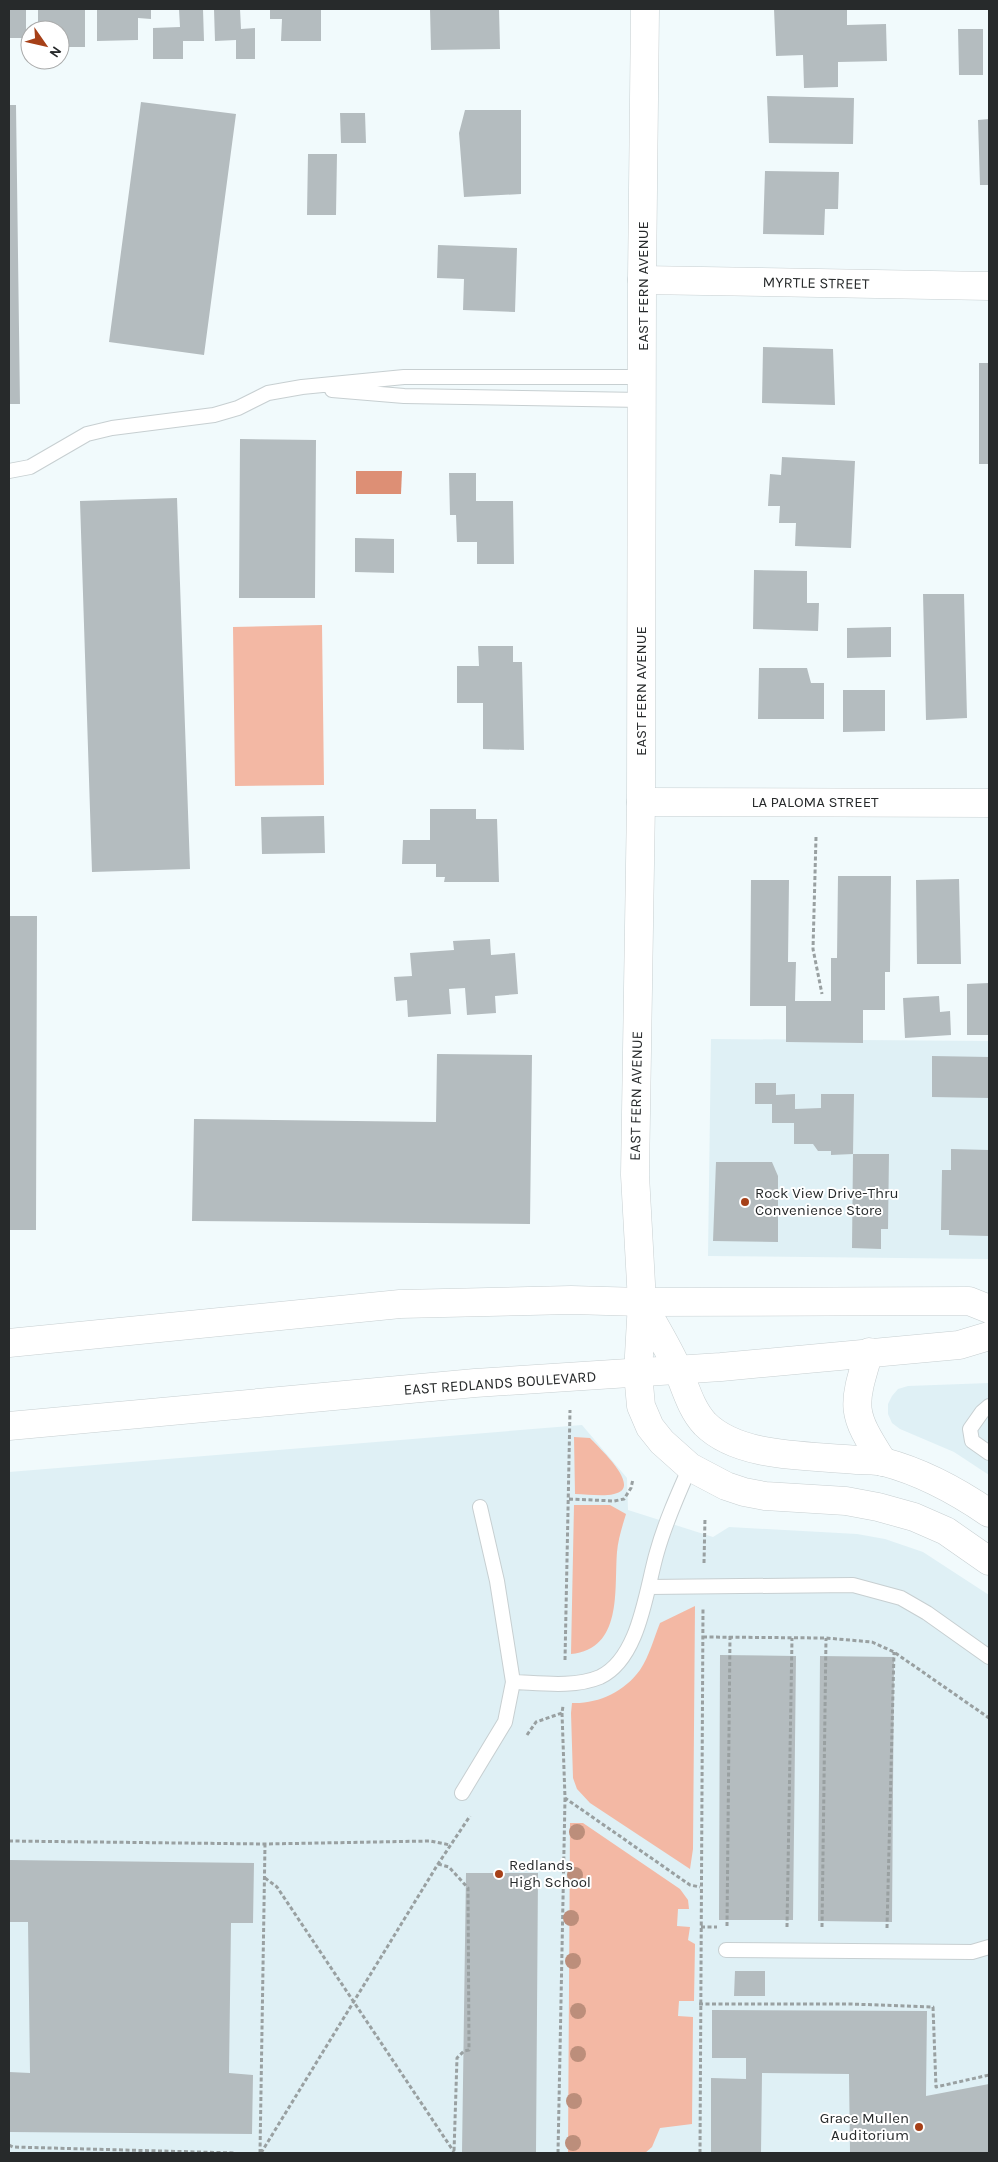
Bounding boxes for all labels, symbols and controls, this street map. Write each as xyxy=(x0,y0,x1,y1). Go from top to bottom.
north arrow xyxy=(20,20,70,70)
text: N xyxy=(46,43,65,61)
street label: EAST FERN AVENUE xyxy=(634,221,652,351)
street label: MYRTLE STREET xyxy=(762,273,870,293)
street label: EAST FERN AVENUE xyxy=(632,626,650,756)
street label: LA PALOMA STREET xyxy=(751,793,879,811)
street label: EAST FERN AVENUE xyxy=(626,1031,646,1161)
place label: Rock View Drive-Thru Convenience Store xyxy=(755,1184,899,1219)
marker: Rock View Drive-Thru Convenience Store xyxy=(739,1196,751,1208)
street label: EAST REDLANDS BOULEVARD xyxy=(403,1367,597,1399)
place label: Redlands High School xyxy=(509,1856,591,1891)
marker: Redlands High School xyxy=(493,1868,505,1880)
place label: Grace Mullen Auditorium xyxy=(820,2109,909,2144)
marker: Grace Mullen Auditorium xyxy=(913,2121,925,2133)

